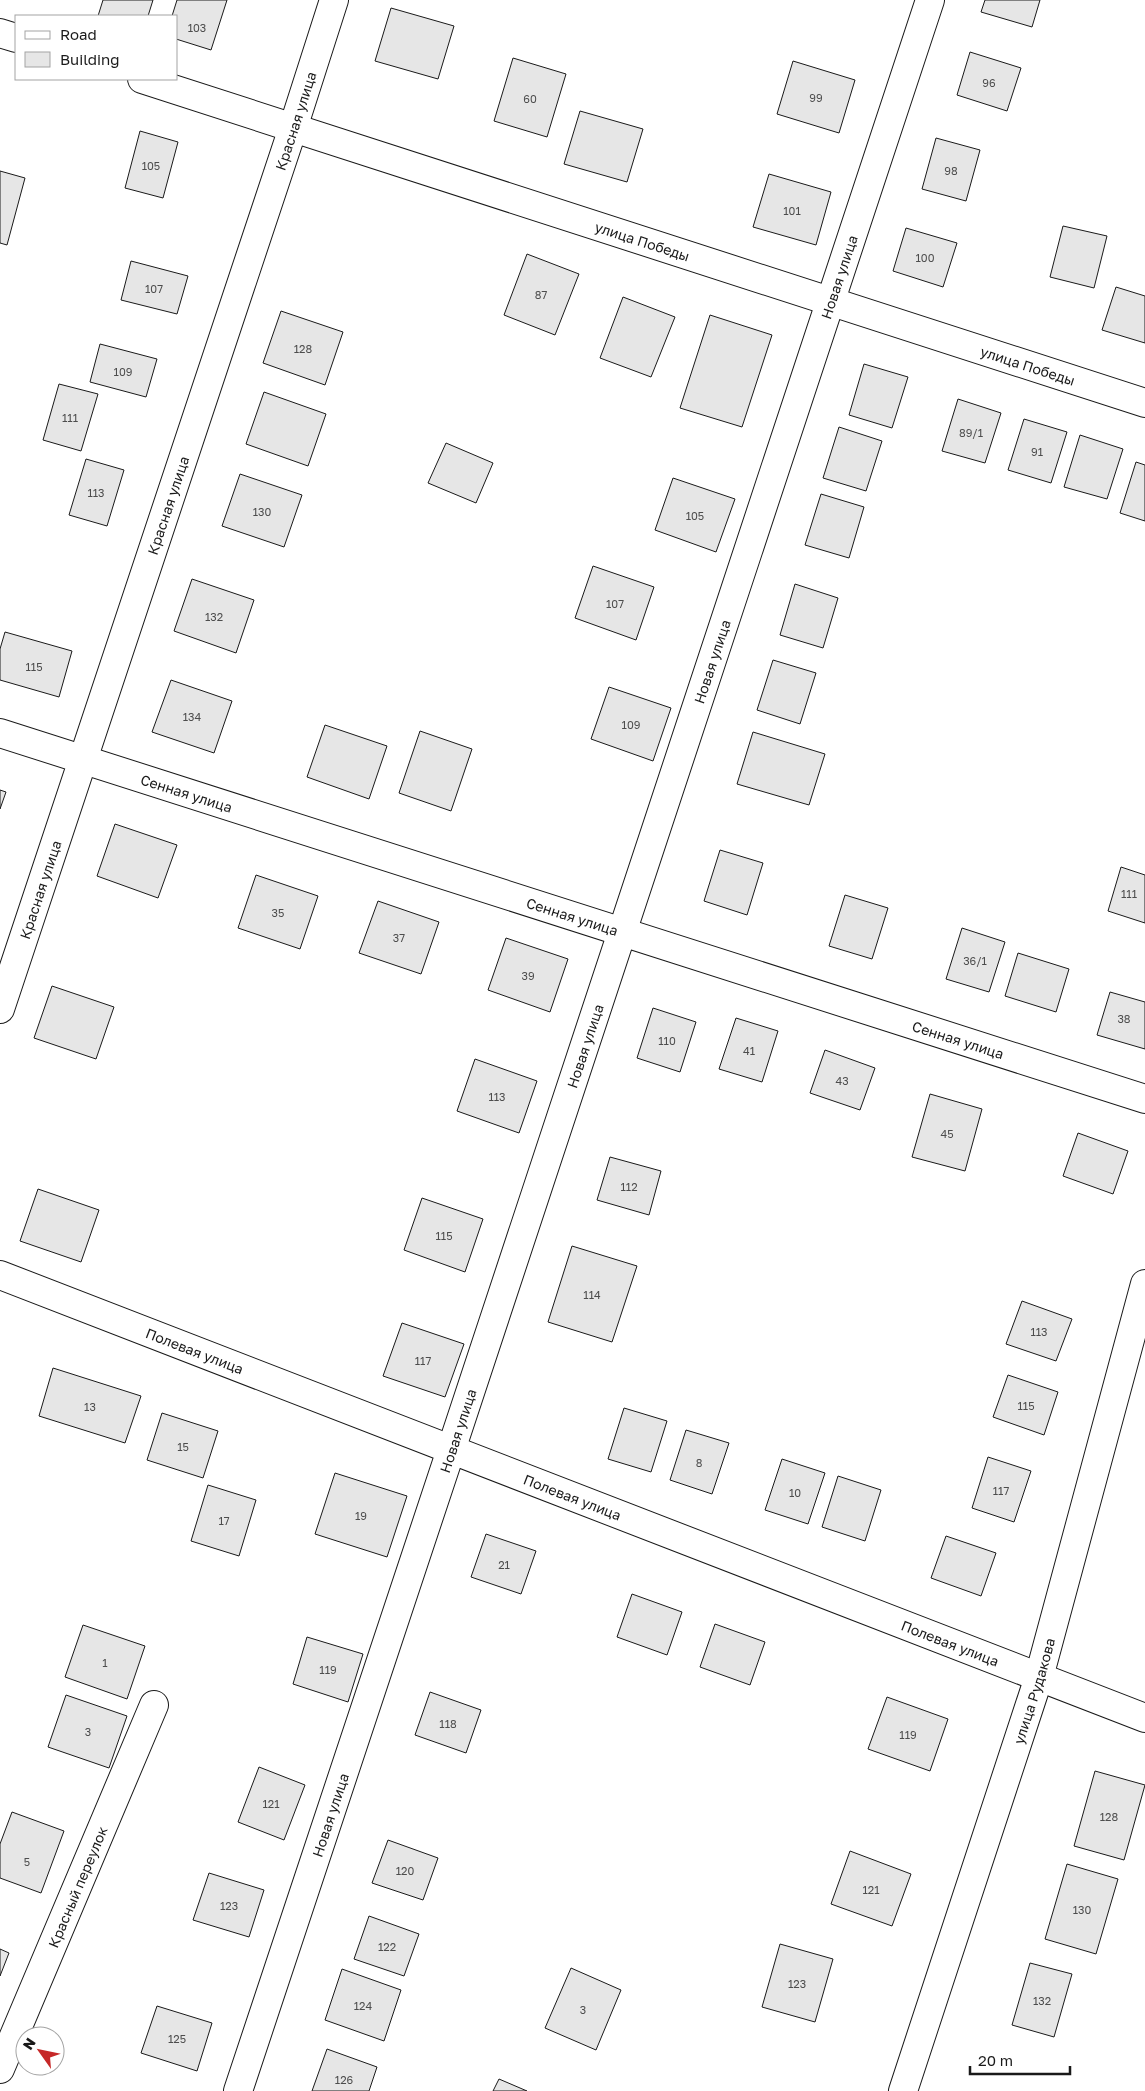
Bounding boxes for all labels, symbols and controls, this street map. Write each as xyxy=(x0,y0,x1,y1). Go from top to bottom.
legend xyxy=(15,15,178,80)
house number: 103 xyxy=(188,21,206,34)
text: Road xyxy=(60,25,97,43)
text: Building xyxy=(60,50,120,68)
street label: Красная улица xyxy=(271,69,319,172)
house number: 96 xyxy=(982,76,996,89)
house number: 99 xyxy=(809,91,823,104)
house number: 60 xyxy=(523,92,537,105)
house number: 105 xyxy=(142,159,160,172)
house number: 98 xyxy=(944,164,958,177)
house number: 101 xyxy=(783,204,801,217)
street label: улица Победы xyxy=(593,217,692,264)
street label: Новая улица xyxy=(817,233,860,321)
house number: 100 xyxy=(916,251,935,264)
house number: 107 xyxy=(145,282,163,295)
house number: 87 xyxy=(535,288,547,301)
house number: 128 xyxy=(294,342,312,355)
street label: улица Победы xyxy=(978,342,1077,388)
house number: 109 xyxy=(114,365,132,378)
house number: 111 xyxy=(62,411,78,424)
house number: 89/1 xyxy=(959,426,983,439)
house number: 91 xyxy=(1031,445,1043,458)
street label: Красная улица xyxy=(143,454,192,557)
house number: 113 xyxy=(87,486,105,499)
house number: 130 xyxy=(253,505,271,518)
house number: 105 xyxy=(686,509,704,522)
house number: 107 xyxy=(606,597,624,610)
house number: 132 xyxy=(205,610,223,623)
street label: Новая улица xyxy=(690,617,733,706)
house number: 115 xyxy=(25,660,43,673)
house number: 134 xyxy=(183,710,202,723)
house number: 109 xyxy=(622,718,640,731)
street label: Сенная улица xyxy=(139,770,235,815)
street label: Красная улица xyxy=(15,838,64,941)
house number: 111 xyxy=(1121,887,1137,900)
street label: Сенная улица xyxy=(525,893,620,939)
house number: 35 xyxy=(272,906,284,919)
house number: 37 xyxy=(393,931,405,944)
house number: 36/1 xyxy=(963,954,987,967)
house number: 39 xyxy=(521,969,535,982)
street label: Новая улица xyxy=(563,1002,606,1090)
house number: 38 xyxy=(1117,1012,1131,1025)
street label: Сенная улица xyxy=(910,1017,1006,1062)
house number: 110 xyxy=(658,1034,676,1047)
house number: 41 xyxy=(743,1044,755,1057)
house number: 43 xyxy=(835,1074,849,1087)
house number: 113 xyxy=(488,1090,506,1103)
house number: 45 xyxy=(940,1127,954,1140)
house number: 112 xyxy=(620,1180,638,1193)
house number: 115 xyxy=(435,1229,453,1242)
house number: 114 xyxy=(583,1288,601,1301)
street label: Полевая улица xyxy=(144,1324,246,1377)
house number: 113 xyxy=(1030,1325,1048,1338)
house number: 117 xyxy=(415,1354,431,1367)
street label: Новая улица xyxy=(436,1386,479,1475)
house number: 115 xyxy=(1017,1399,1035,1412)
house number: 13 xyxy=(84,1400,96,1413)
house number: 15 xyxy=(177,1440,189,1453)
house number: 8 xyxy=(696,1456,703,1469)
street label: Полевая улица xyxy=(521,1470,624,1523)
house number: 117 xyxy=(993,1484,1009,1497)
house number: 10 xyxy=(789,1486,801,1499)
house number: 19 xyxy=(355,1509,367,1522)
house number: 17 xyxy=(218,1514,230,1527)
house number: 21 xyxy=(498,1558,510,1571)
street label: Полевая улица xyxy=(899,1616,1002,1669)
street label: улица Рудакова xyxy=(1009,1636,1058,1746)
house number: 1 xyxy=(102,1656,108,1669)
house number: 119 xyxy=(319,1663,337,1676)
house number: 118 xyxy=(439,1717,457,1730)
house number: 3 xyxy=(85,1725,91,1738)
house number: 119 xyxy=(899,1728,917,1741)
street label: Новая улица xyxy=(308,1771,352,1859)
house number: 121 xyxy=(262,1797,280,1810)
house number: 128 xyxy=(1100,1810,1118,1823)
street label: Красный переулок xyxy=(44,1823,110,1950)
house number: 5 xyxy=(24,1855,30,1868)
house number: 120 xyxy=(396,1864,414,1877)
house number: 121 xyxy=(862,1883,880,1896)
house number: 123 xyxy=(220,1899,238,1912)
house number: 130 xyxy=(1073,1903,1091,1916)
house number: 122 xyxy=(378,1940,396,1953)
house number: 123 xyxy=(788,1977,806,1990)
house number: 132 xyxy=(1033,1994,1051,2007)
house number: 124 xyxy=(354,1999,372,2012)
house number: 3 xyxy=(580,2003,586,2016)
north arrow xyxy=(15,2026,65,2076)
house number: 125 xyxy=(168,2032,186,2045)
text: N xyxy=(19,2035,39,2053)
scale bar xyxy=(970,2044,1070,2076)
text: 20 m xyxy=(978,2051,1013,2069)
house number: 126 xyxy=(335,2073,354,2086)

